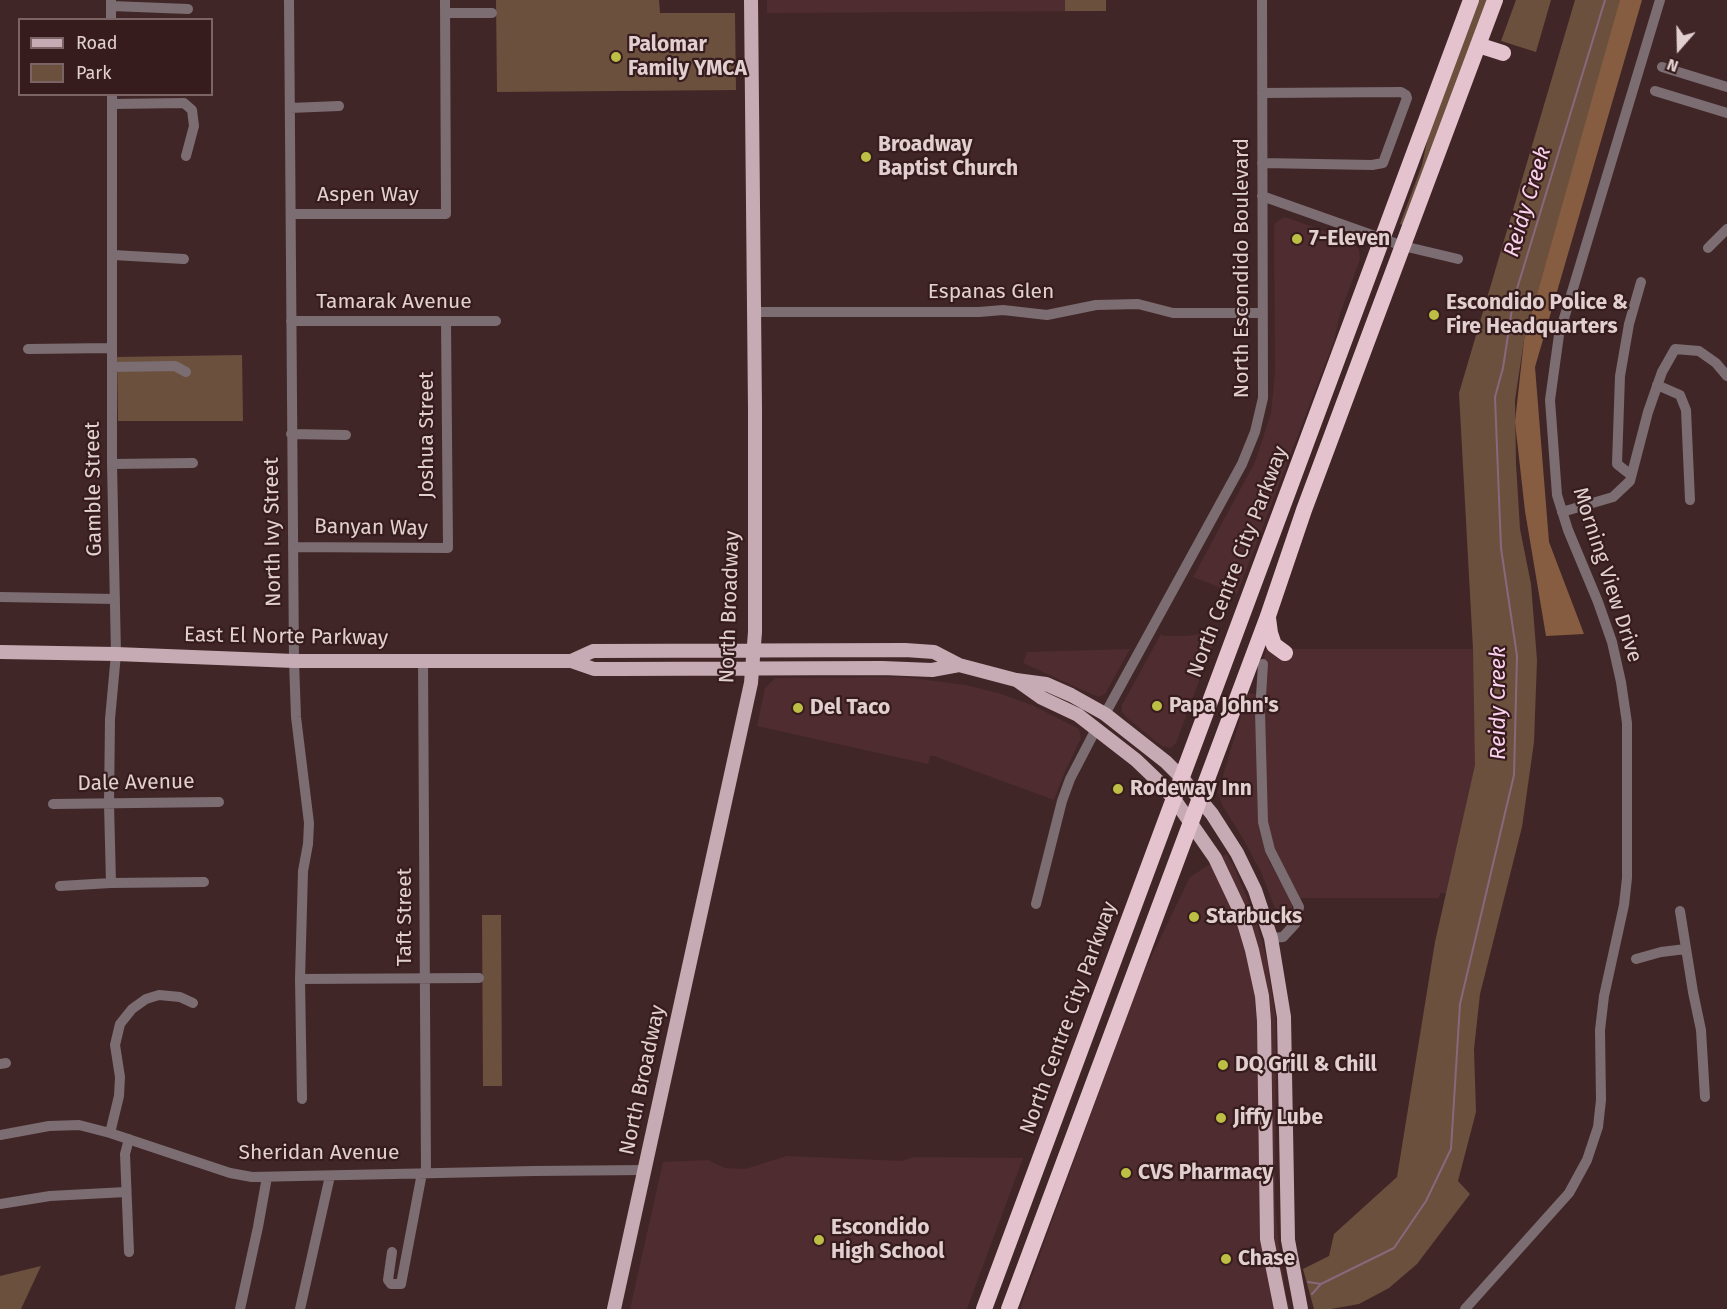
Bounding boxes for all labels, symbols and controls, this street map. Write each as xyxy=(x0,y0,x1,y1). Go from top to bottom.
legend xyxy=(18,18,213,96)
north arrow xyxy=(1649,18,1709,78)
text: Road xyxy=(76,32,118,54)
place label: Palomar Family YMCA xyxy=(628,32,747,82)
marker: Palomar Family YMCA xyxy=(609,50,623,64)
text: N xyxy=(1664,55,1681,76)
text: Park xyxy=(76,62,111,84)
place label: Broadway Baptist Church xyxy=(878,132,1018,182)
street label: North Escondido Boulevard xyxy=(1229,138,1255,398)
water label: Reidy Creek xyxy=(1499,144,1557,260)
marker: Broadway Baptist Church xyxy=(859,150,873,164)
street label: Aspen Way xyxy=(317,182,419,208)
place label: 7-Eleven xyxy=(1309,226,1390,252)
marker: 7-Eleven xyxy=(1290,232,1304,246)
street label: Espanas Glen xyxy=(928,279,1054,305)
street label: Tamarak Avenue xyxy=(316,289,472,315)
place label: Escondido Police & Fire Headquarters xyxy=(1446,290,1628,340)
marker: Escondido Police & Fire Headquarters xyxy=(1427,308,1441,322)
street label: Joshua Street xyxy=(414,372,440,498)
street label: Gamble Street xyxy=(80,421,108,557)
street label: North Centre City Parkway xyxy=(1182,443,1294,681)
street label: North Ivy Street xyxy=(259,457,287,607)
street label: Morning View Drive xyxy=(1567,484,1647,666)
street label: Banyan Way xyxy=(314,514,428,542)
street label: North Broadway xyxy=(715,530,745,684)
street label: East El Norte Parkway xyxy=(184,623,388,651)
water label: Reidy Creek xyxy=(1486,646,1512,760)
place label: Papa John's xyxy=(1169,693,1279,719)
place label: Del Taco xyxy=(810,695,890,721)
marker: Papa John's xyxy=(1150,699,1164,713)
marker: Del Taco xyxy=(791,701,805,715)
street label: Dale Avenue xyxy=(77,769,195,797)
place label: Rodeway Inn xyxy=(1130,776,1252,802)
marker: Rodeway Inn xyxy=(1111,782,1125,796)
street label: Taft Street xyxy=(392,868,418,966)
street label: North Centre City Parkway xyxy=(1015,898,1123,1138)
place label: Starbucks xyxy=(1206,904,1302,930)
marker: Starbucks xyxy=(1187,910,1201,924)
street label: North Broadway xyxy=(615,1003,671,1157)
place label: DQ Grill & Chill xyxy=(1235,1052,1377,1078)
marker: DQ Grill & Chill xyxy=(1216,1058,1230,1072)
place label: Jiffy Lube xyxy=(1233,1105,1323,1131)
marker: Jiffy Lube xyxy=(1214,1111,1228,1125)
street label: Sheridan Avenue xyxy=(239,1140,399,1166)
place label: CVS Pharmacy xyxy=(1138,1160,1273,1186)
marker: CVS Pharmacy xyxy=(1119,1166,1133,1180)
place label: Escondido High School xyxy=(831,1215,945,1265)
marker: Escondido High School xyxy=(812,1233,826,1247)
place label: Chase xyxy=(1238,1246,1295,1272)
marker: Chase xyxy=(1219,1252,1233,1266)

